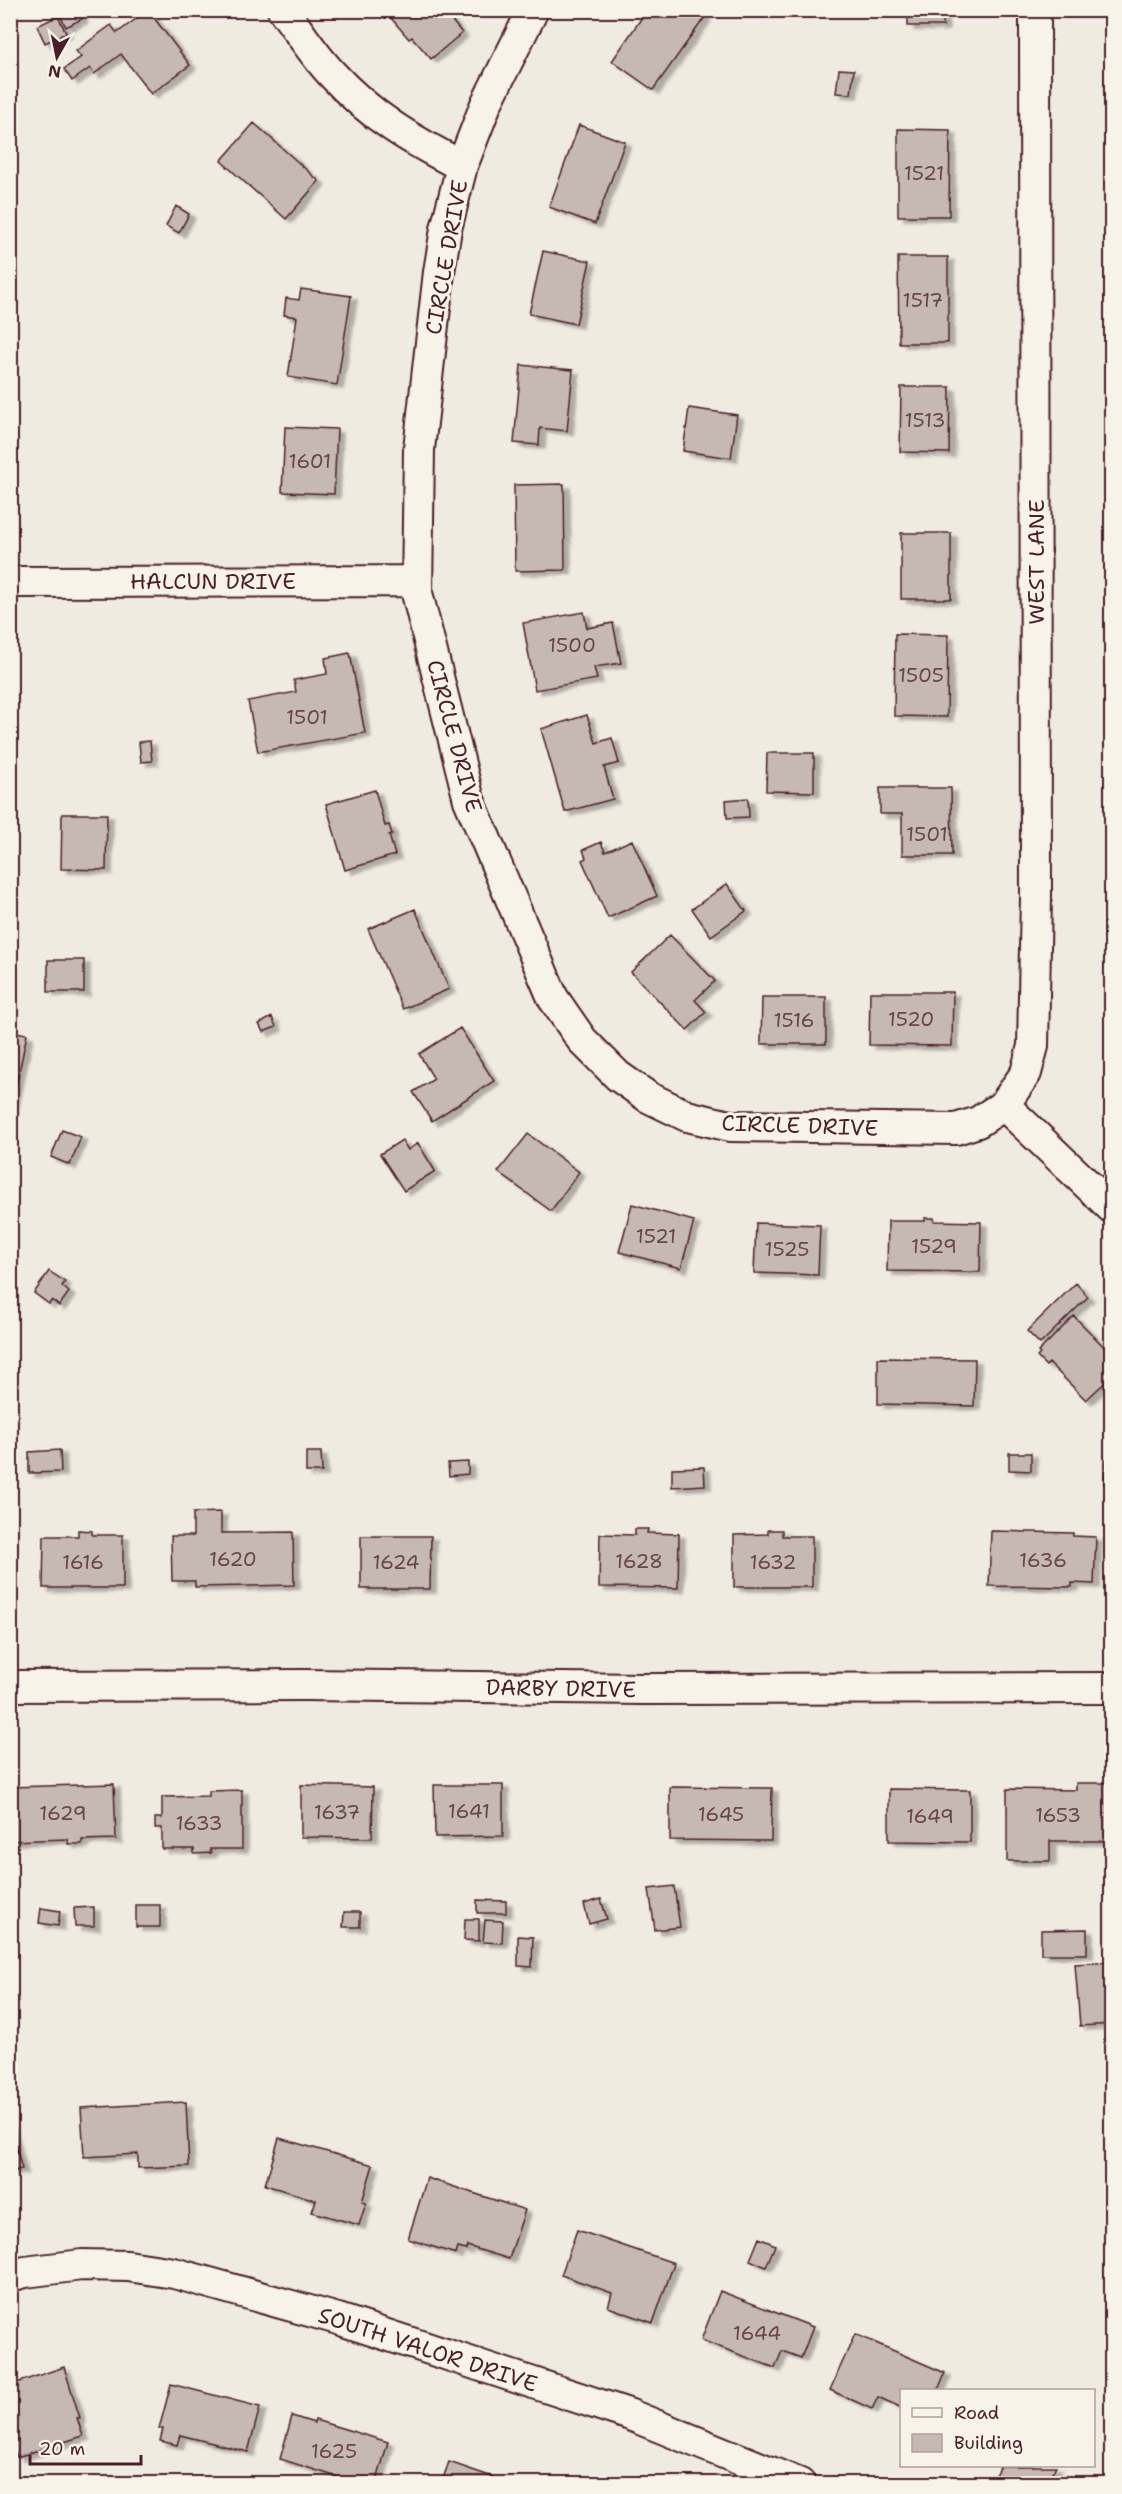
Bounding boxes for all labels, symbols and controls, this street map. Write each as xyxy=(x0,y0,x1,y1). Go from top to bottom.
north arrow xyxy=(27,27,87,87)
text: N xyxy=(47,60,63,83)
house number: 1521 xyxy=(904,160,944,186)
street label: CIRCLE DRIVE xyxy=(419,177,474,337)
house number: 1517 xyxy=(903,287,943,313)
house number: 1513 xyxy=(905,407,945,433)
house number: 1601 xyxy=(289,448,331,474)
street label: WEST LANE xyxy=(1022,499,1051,625)
street label: HALCUN DRIVE xyxy=(130,567,296,596)
house number: 1500 xyxy=(548,632,596,658)
street label: CIRCLE DRIVE xyxy=(420,657,489,816)
house number: 1505 xyxy=(898,662,944,688)
house number: 1501 xyxy=(286,704,328,730)
house number: 1501 xyxy=(906,821,948,847)
house number: 1520 xyxy=(888,1006,934,1032)
house number: 1516 xyxy=(773,1007,815,1033)
street label: CIRCLE DRIVE xyxy=(721,1108,879,1143)
house number: 1521 xyxy=(636,1223,676,1249)
house number: 1529 xyxy=(911,1233,957,1259)
house number: 1525 xyxy=(764,1236,810,1262)
house number: 1620 xyxy=(209,1546,257,1572)
house number: 1636 xyxy=(1019,1547,1067,1573)
house number: 1628 xyxy=(615,1548,663,1574)
house number: 1616 xyxy=(62,1549,104,1575)
house number: 1624 xyxy=(372,1549,420,1575)
house number: 1632 xyxy=(749,1549,797,1575)
street label: DARBY DRIVE xyxy=(486,1673,636,1704)
house number: 1641 xyxy=(448,1798,490,1824)
house number: 1637 xyxy=(314,1799,360,1825)
house number: 1629 xyxy=(39,1800,87,1826)
house number: 1645 xyxy=(698,1801,744,1827)
house number: 1653 xyxy=(1035,1802,1081,1828)
house number: 1649 xyxy=(906,1803,954,1829)
house number: 1633 xyxy=(175,1810,223,1836)
street label: SOUTH VALOR DRIVE xyxy=(315,2300,541,2399)
house number: 1644 xyxy=(733,2320,781,2346)
legend xyxy=(900,2389,1095,2467)
text: Road xyxy=(954,2401,999,2425)
scale bar xyxy=(30,2428,141,2466)
text: Building xyxy=(954,2431,1023,2455)
text: 20 m xyxy=(39,2437,85,2461)
house number: 1625 xyxy=(311,2438,357,2464)

